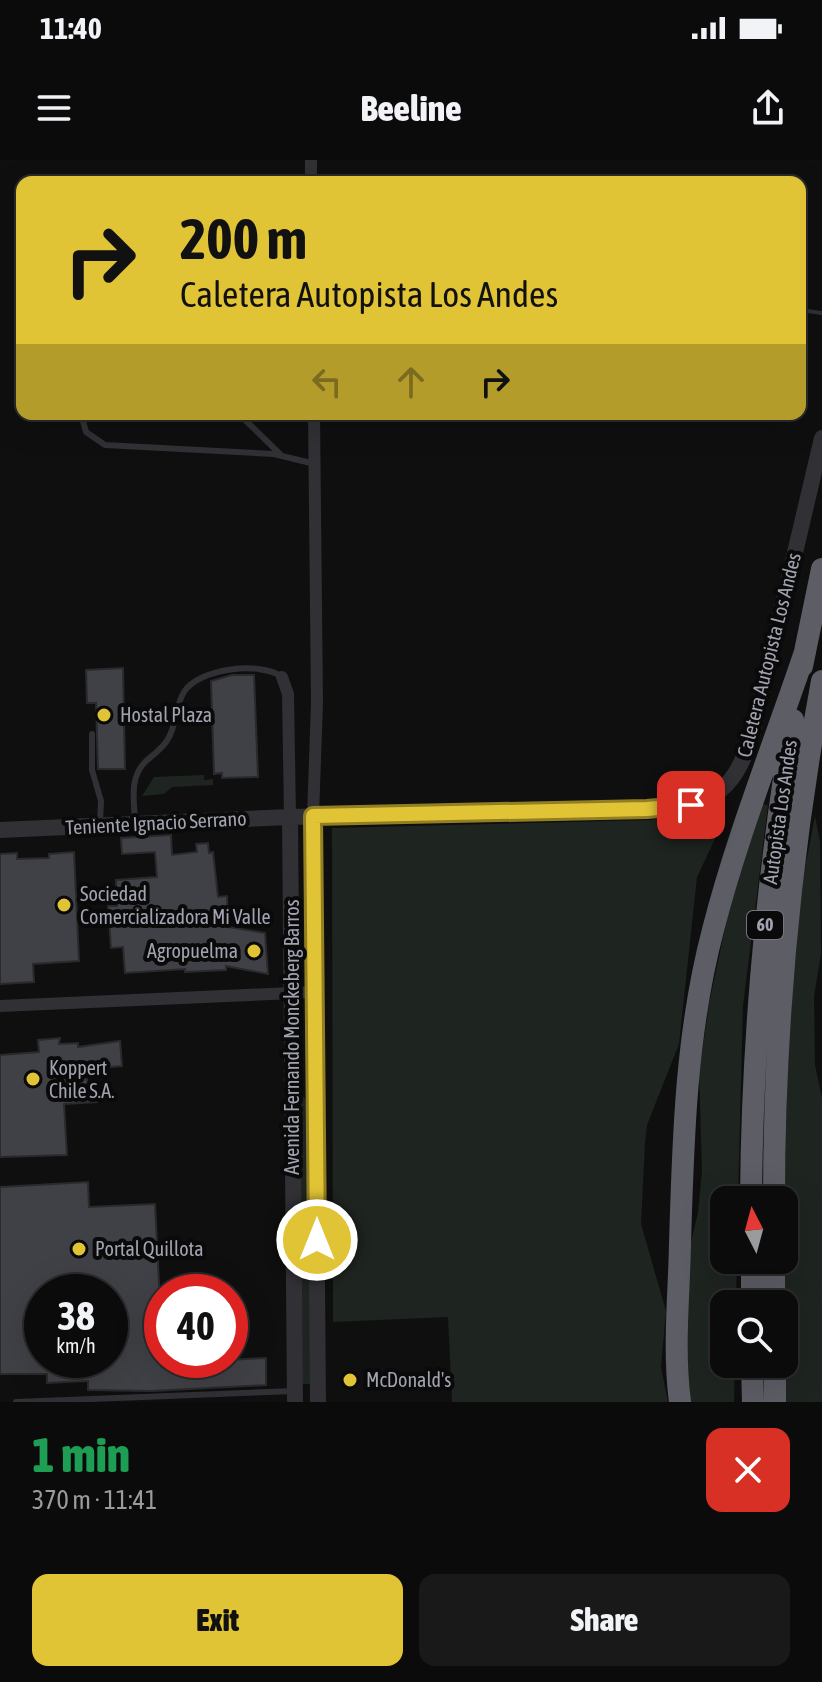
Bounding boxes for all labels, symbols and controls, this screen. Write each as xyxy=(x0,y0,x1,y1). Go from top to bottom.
text: 11:40 xyxy=(40,11,102,45)
icon: menu xyxy=(32,86,76,130)
icon: share xyxy=(746,86,790,130)
text: Beeline xyxy=(360,87,462,129)
text: 200 m xyxy=(180,207,307,271)
icon: right xyxy=(48,208,152,312)
text: Caletera Autopista Los Andes xyxy=(180,273,558,315)
icon: left xyxy=(305,360,349,404)
icon: ahead xyxy=(389,360,433,404)
icon: right xyxy=(473,360,517,404)
street label: Caletera Autopista Los Andes xyxy=(732,550,805,760)
place label: Hostal Plaza xyxy=(120,703,212,726)
marker: Hostal Plaza xyxy=(95,706,113,724)
street label: Autopista Los Andes xyxy=(758,738,801,886)
pin xyxy=(657,771,725,839)
icon: arrive xyxy=(669,783,713,827)
street label: Teniente Ignacio Serrano xyxy=(65,806,247,839)
place label: Sociedad Comercializadora Mi Valle xyxy=(80,882,271,928)
marker: Sociedad Comercializadora Mi Valle xyxy=(55,896,73,914)
street label: Avenida Fernando Monckeberg Barros xyxy=(280,899,303,1175)
road number: 60 xyxy=(747,911,783,939)
place label: Agropuelma xyxy=(147,939,238,962)
marker: Agropuelma xyxy=(245,942,263,960)
place label: Koppert Chile S.A. xyxy=(49,1056,115,1102)
marker: Koppert Chile S.A. xyxy=(24,1070,42,1088)
north arrow xyxy=(710,1186,798,1274)
map controls xyxy=(710,1186,798,1378)
position arrow xyxy=(275,1198,359,1282)
place label: Portal Quillota xyxy=(95,1237,204,1260)
marker: Portal Quillota xyxy=(70,1240,88,1258)
speed limit sign: 40 xyxy=(144,1274,248,1378)
button: search xyxy=(710,1290,798,1378)
text: 38 xyxy=(57,1293,95,1338)
text: km/h xyxy=(56,1334,96,1357)
place label: McDonald's xyxy=(366,1368,451,1391)
marker: McDonald's xyxy=(341,1371,359,1389)
text: 1 min xyxy=(32,1427,130,1482)
button: close xyxy=(706,1428,790,1512)
text: 370 m · 11:41 xyxy=(32,1485,157,1515)
button: Exit xyxy=(32,1574,403,1666)
button: Share xyxy=(419,1574,790,1666)

